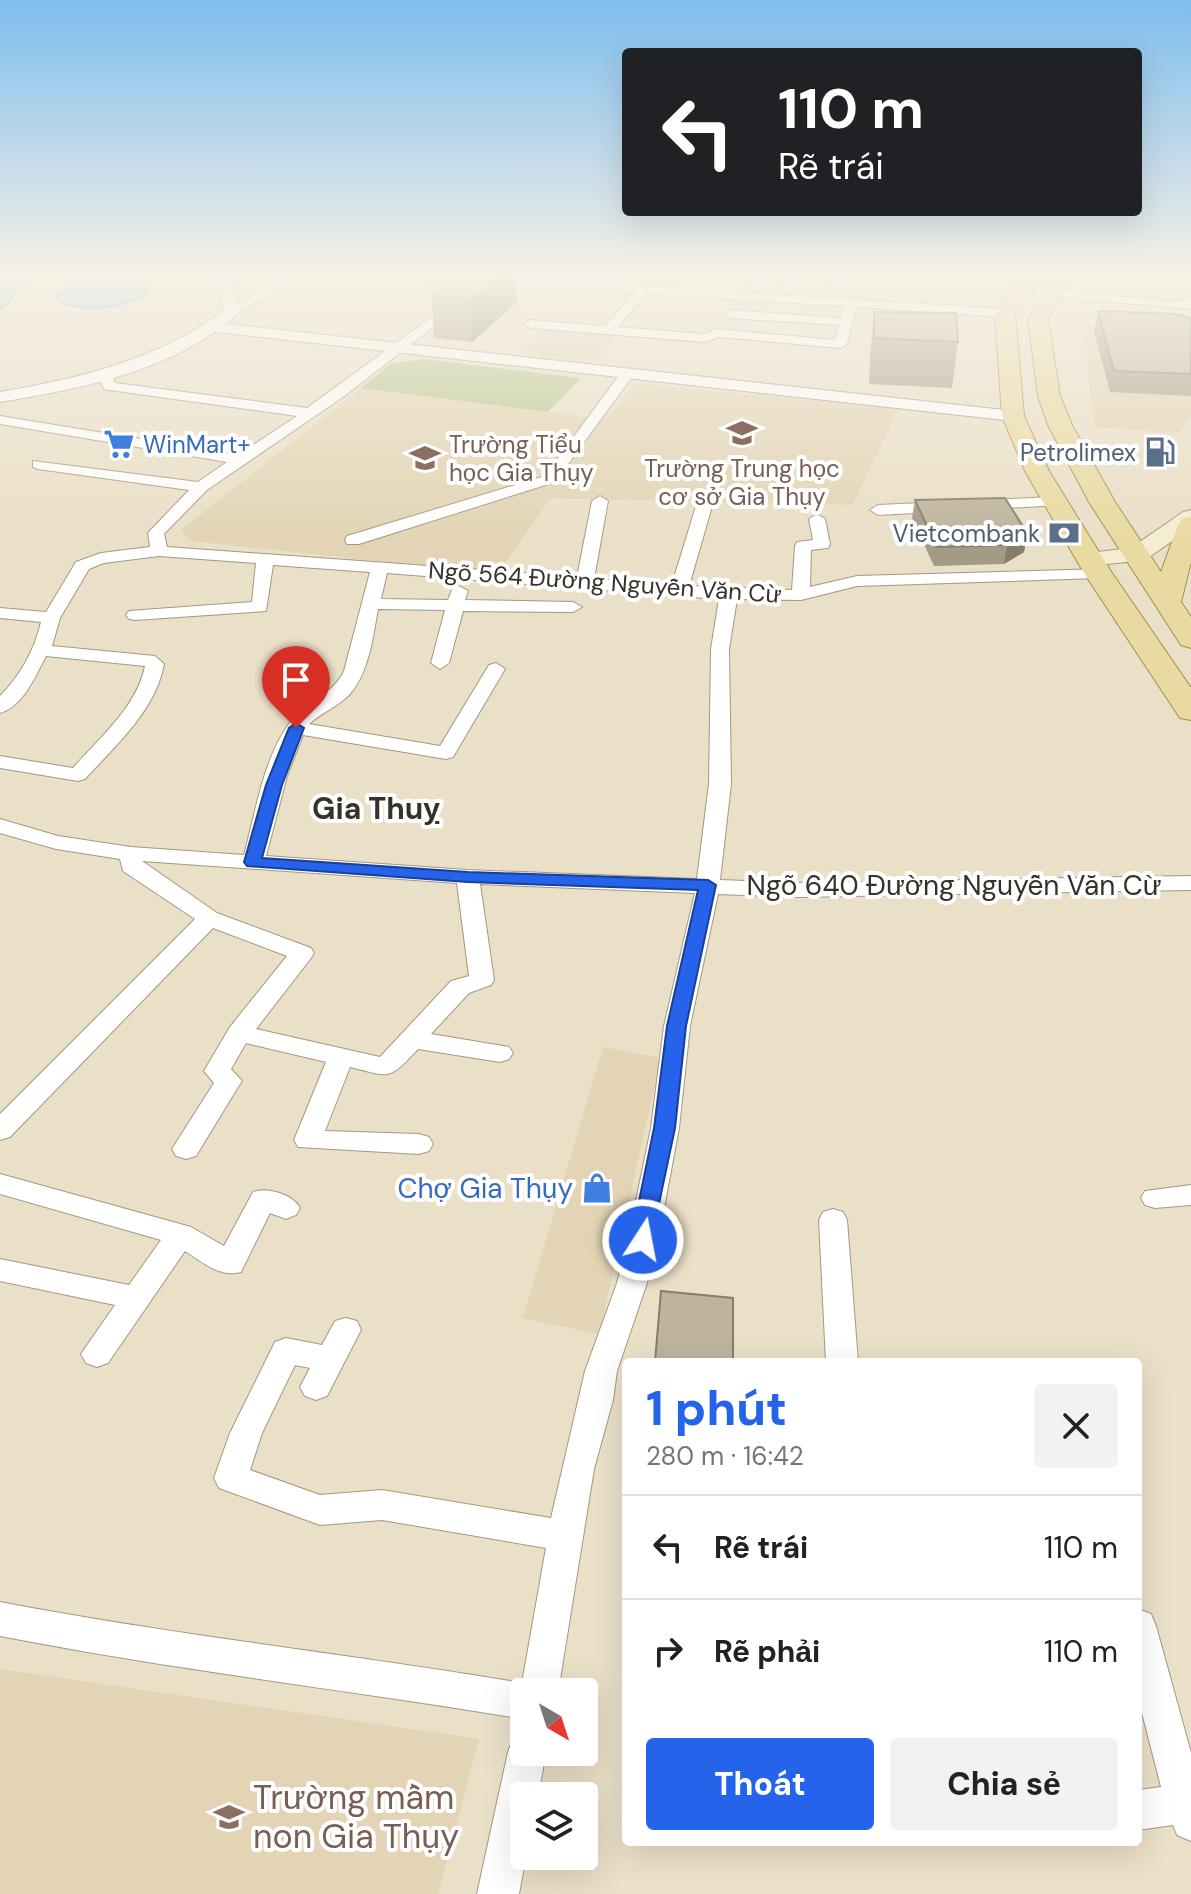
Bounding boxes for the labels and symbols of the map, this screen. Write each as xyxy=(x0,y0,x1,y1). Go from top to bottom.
school or university icon: Trường Trung học cơ sở Gia Thụy xyxy=(725,416,759,450)
supermarket icon: WinMart+ xyxy=(102,427,136,461)
place label: WinMart+ xyxy=(143,429,251,460)
place label: Trường Tiểu học Gia Thụy xyxy=(449,429,594,488)
fuel station icon: Petrolimex xyxy=(1143,435,1177,469)
place label: Petrolimex xyxy=(1020,437,1136,468)
school or university icon: Trường Tiểu học Gia Thụy xyxy=(408,441,442,475)
place label: Trường Trung học cơ sở Gia Thụy xyxy=(644,453,840,512)
bank icon: Vietcombank xyxy=(1047,516,1081,550)
place label: Vietcombank xyxy=(893,518,1040,549)
street label: Ngõ 564 Đường Nguyễn Văn Cừ xyxy=(427,554,783,610)
pin xyxy=(262,646,330,728)
district label: Gia Thuỵ xyxy=(312,789,440,828)
street label: Ngõ 640 Đường Nguyễn Văn Cừ xyxy=(746,867,1162,904)
place label: Chợ Gia Thụy xyxy=(397,1170,573,1207)
shop icon: Chợ Gia Thụy xyxy=(580,1171,614,1205)
position arrow xyxy=(601,1198,685,1282)
north arrow xyxy=(510,1678,598,1766)
place label: Trường mầm non Gia Thụy xyxy=(253,1775,459,1859)
school or university icon: Trường mầm non Gia Thụy xyxy=(212,1800,246,1834)

